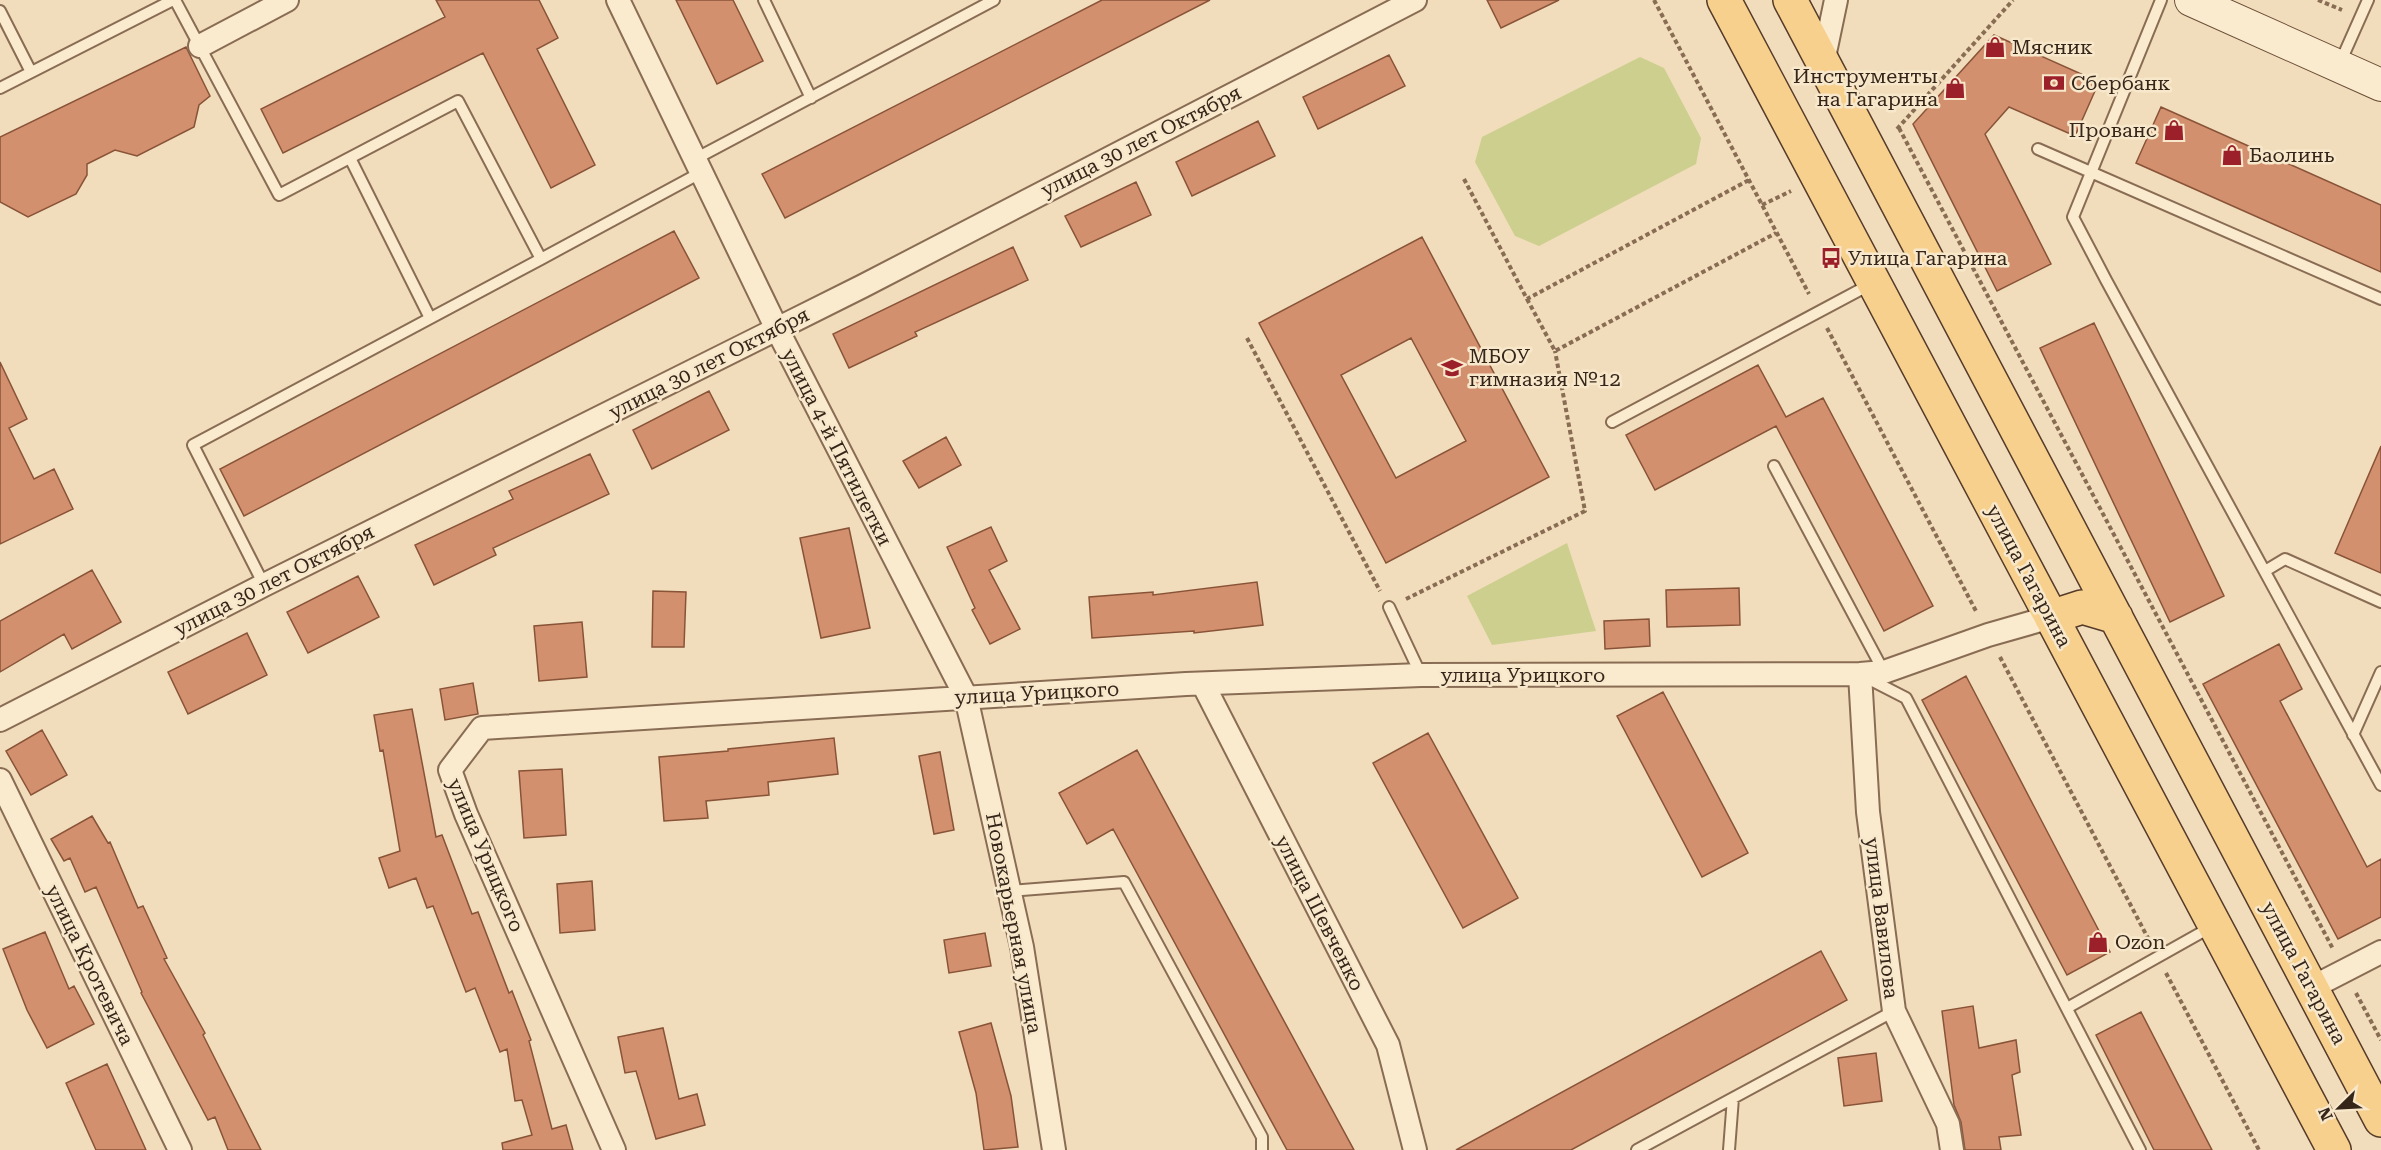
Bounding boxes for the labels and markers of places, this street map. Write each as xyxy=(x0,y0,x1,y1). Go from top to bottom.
shop icon: Мясник xyxy=(1983,35,2007,59)
place label: Мясник xyxy=(2012,35,2093,59)
place label: Инструменты на Гагарина xyxy=(1793,64,1938,111)
bank icon: Сбербанк xyxy=(2042,71,2066,95)
place label: Сбербанк xyxy=(2071,71,2170,95)
shop icon: Инструменты на Гагарина xyxy=(1943,76,1967,100)
place label: Прованс xyxy=(2069,118,2157,142)
shop icon: Прованс xyxy=(2162,118,2186,142)
shop icon: Баолинь xyxy=(2220,143,2244,167)
place label: Баолинь xyxy=(2249,143,2335,167)
bus stop icon: Улица Гагарина xyxy=(1819,246,1843,270)
place label: Улица Гагарина xyxy=(1848,246,2007,270)
place label: МБОУ гимназия №12 xyxy=(1469,344,1621,391)
school or university icon: МБОУ гимназия №12 xyxy=(1440,356,1464,380)
shop icon: Ozon xyxy=(2086,930,2110,954)
place label: Ozon xyxy=(2115,930,2166,954)

